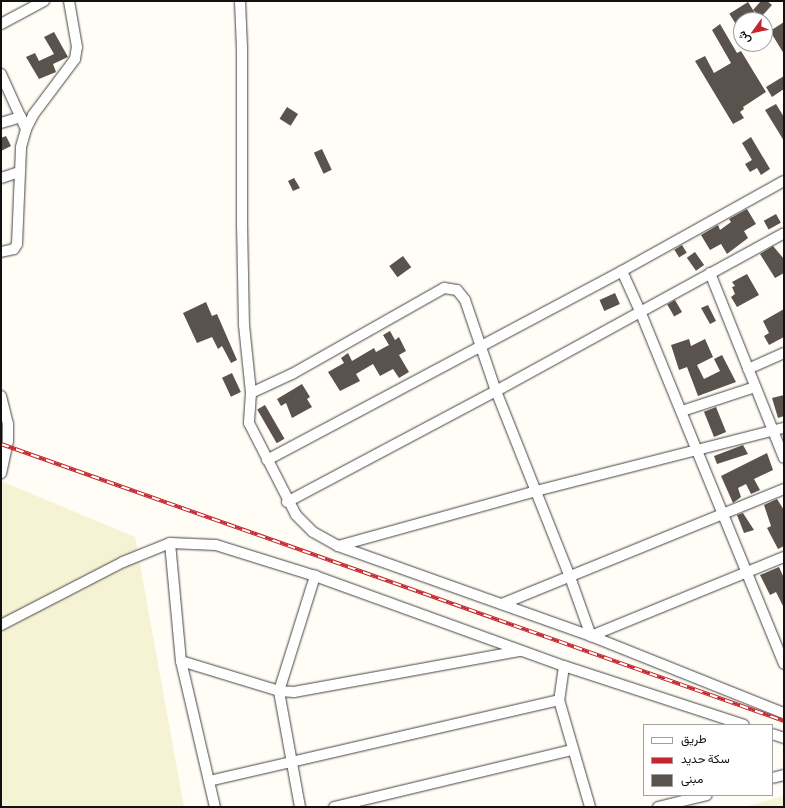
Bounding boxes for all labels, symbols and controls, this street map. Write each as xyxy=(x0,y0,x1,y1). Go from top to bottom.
north arrow xyxy=(733,12,773,52)
text: ش xyxy=(735,29,752,47)
legend xyxy=(643,724,773,796)
text: طريق xyxy=(681,732,706,746)
text: سكة حديد xyxy=(681,752,730,766)
text: مبنى xyxy=(681,772,703,786)

